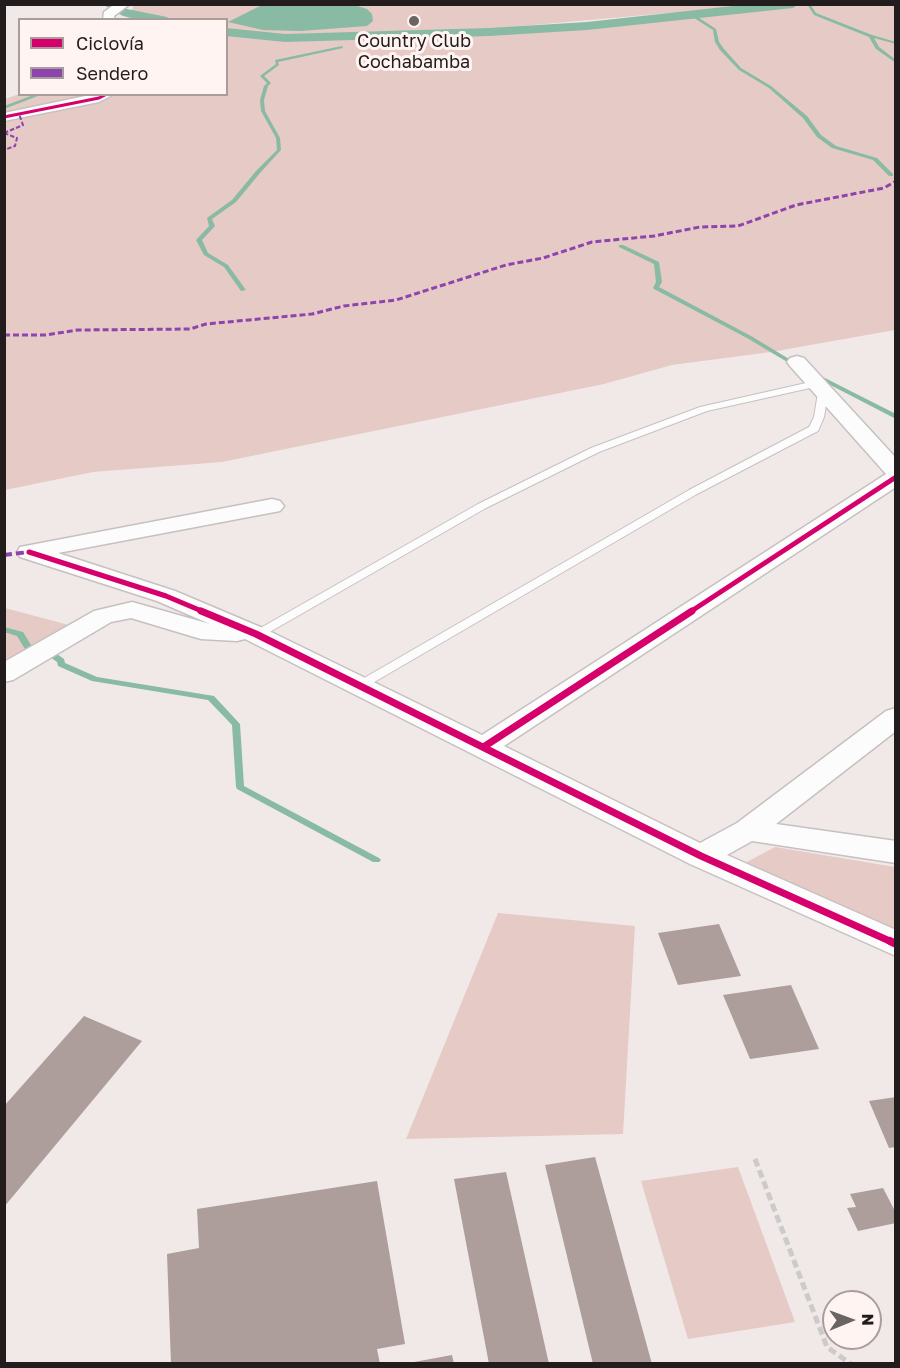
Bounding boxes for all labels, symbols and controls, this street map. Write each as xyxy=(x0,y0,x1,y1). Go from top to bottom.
marker: Country Club Cochabamba xyxy=(407,14,421,28)
legend xyxy=(18,18,228,96)
place label: Country Club Cochabamba xyxy=(357,30,471,72)
text: Ciclovía xyxy=(76,32,144,54)
text: Sendero xyxy=(76,62,148,84)
north arrow xyxy=(822,1290,882,1350)
text: N xyxy=(858,1313,878,1326)

